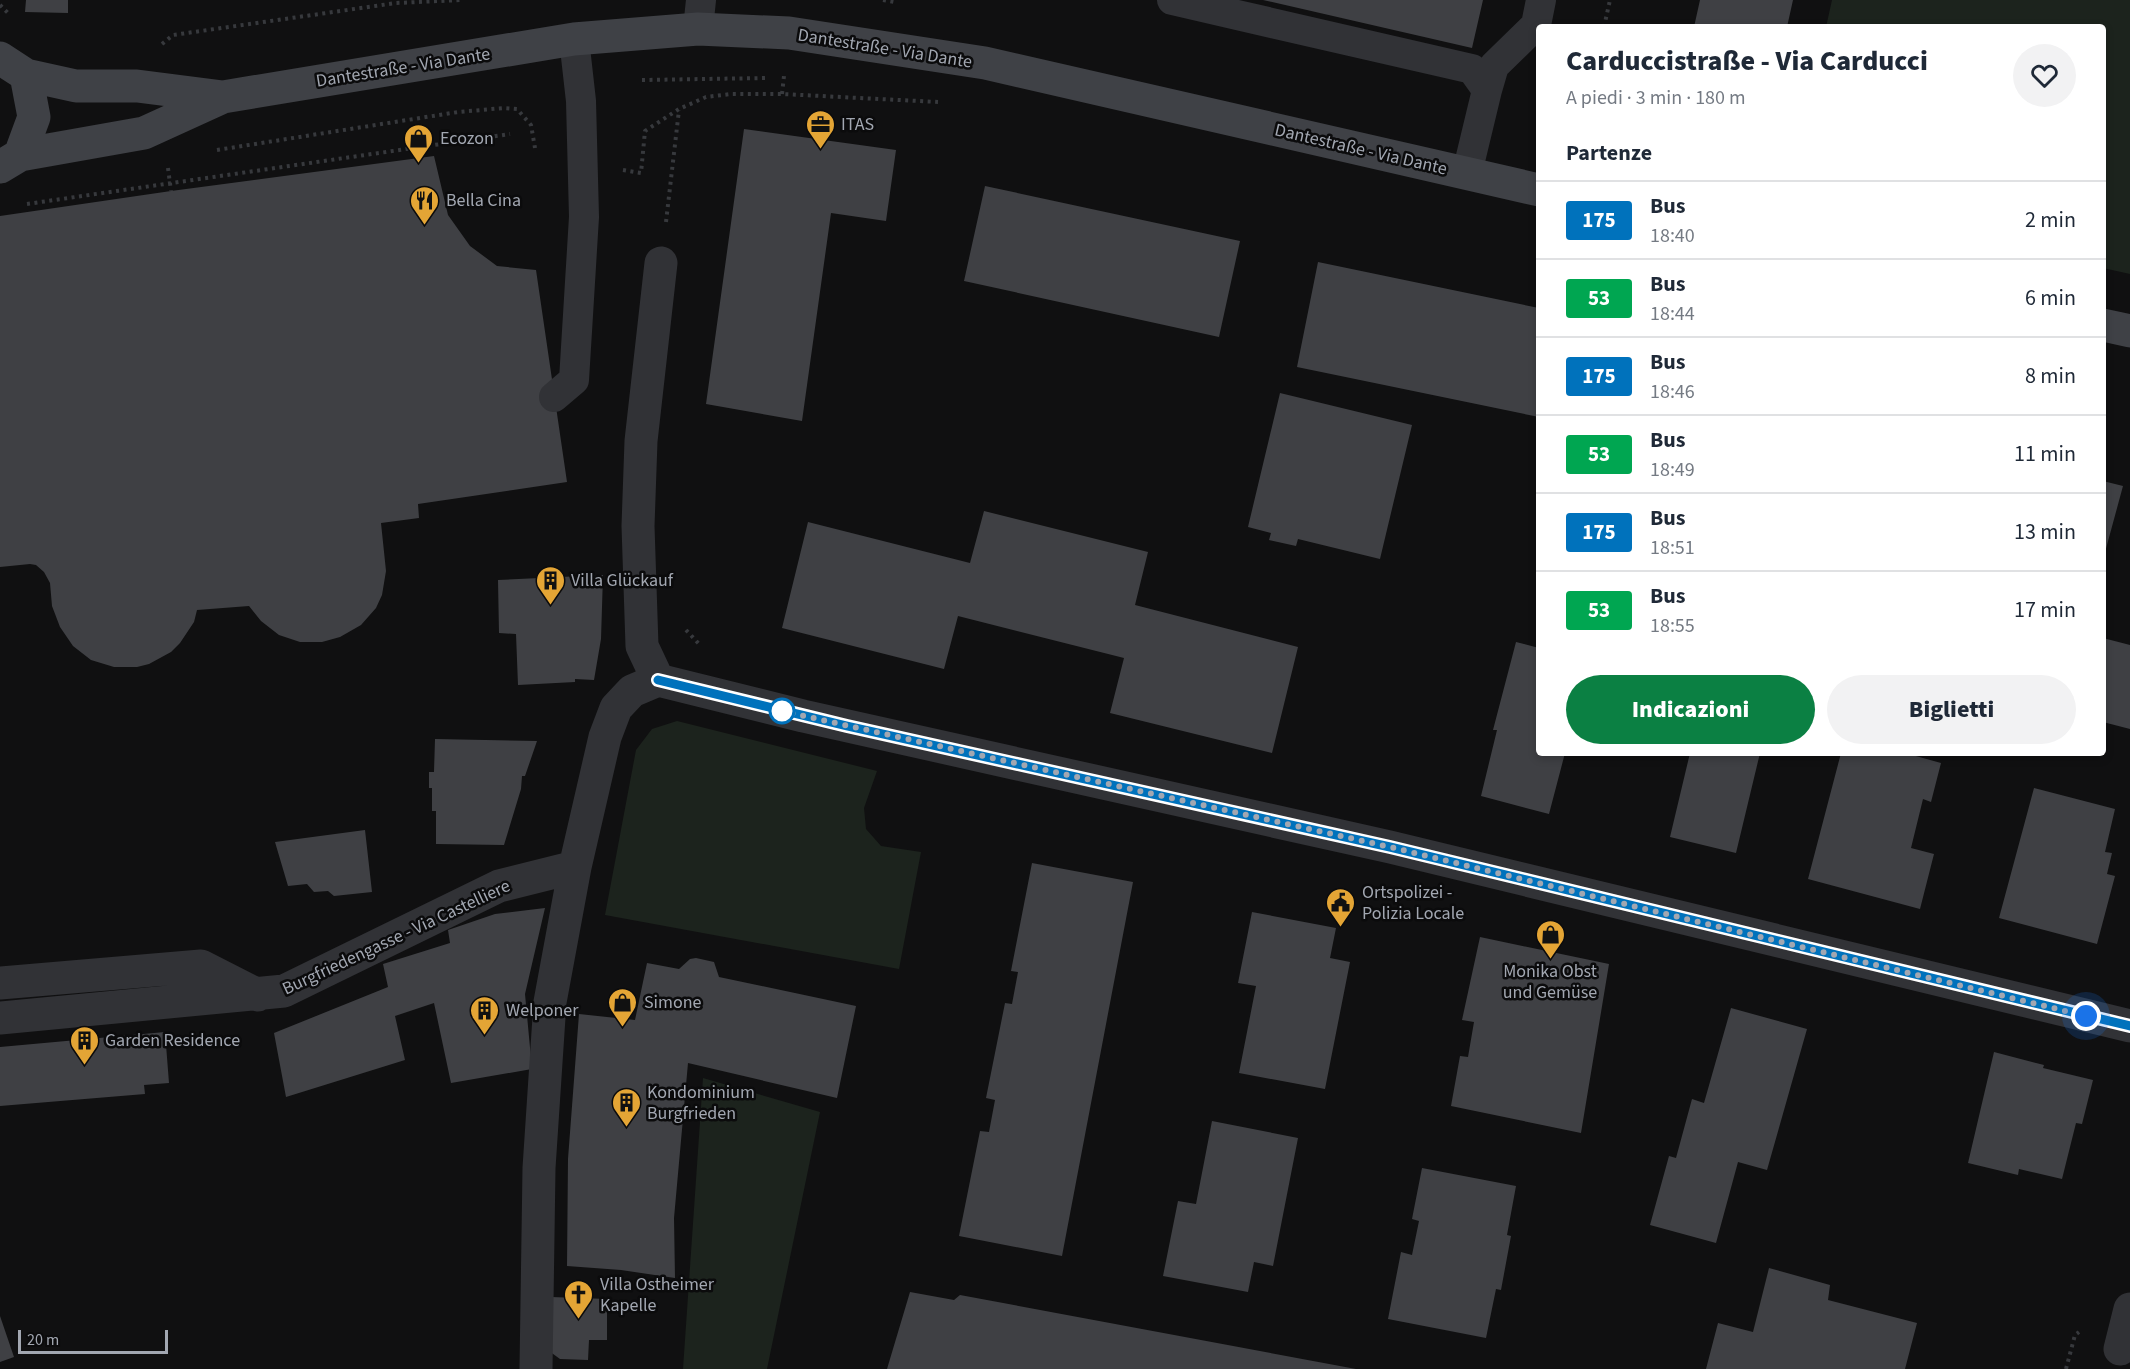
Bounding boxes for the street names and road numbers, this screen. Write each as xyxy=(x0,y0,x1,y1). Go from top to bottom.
street label: Dantestraße - Via Dante xyxy=(796,22,974,75)
street label: Dantestraße - Via Dante xyxy=(314,41,492,94)
street label: Dantestraße - Via Dante xyxy=(1272,117,1450,181)
street label: Burgfriedengasse - Via Castelliere xyxy=(278,873,514,1001)

